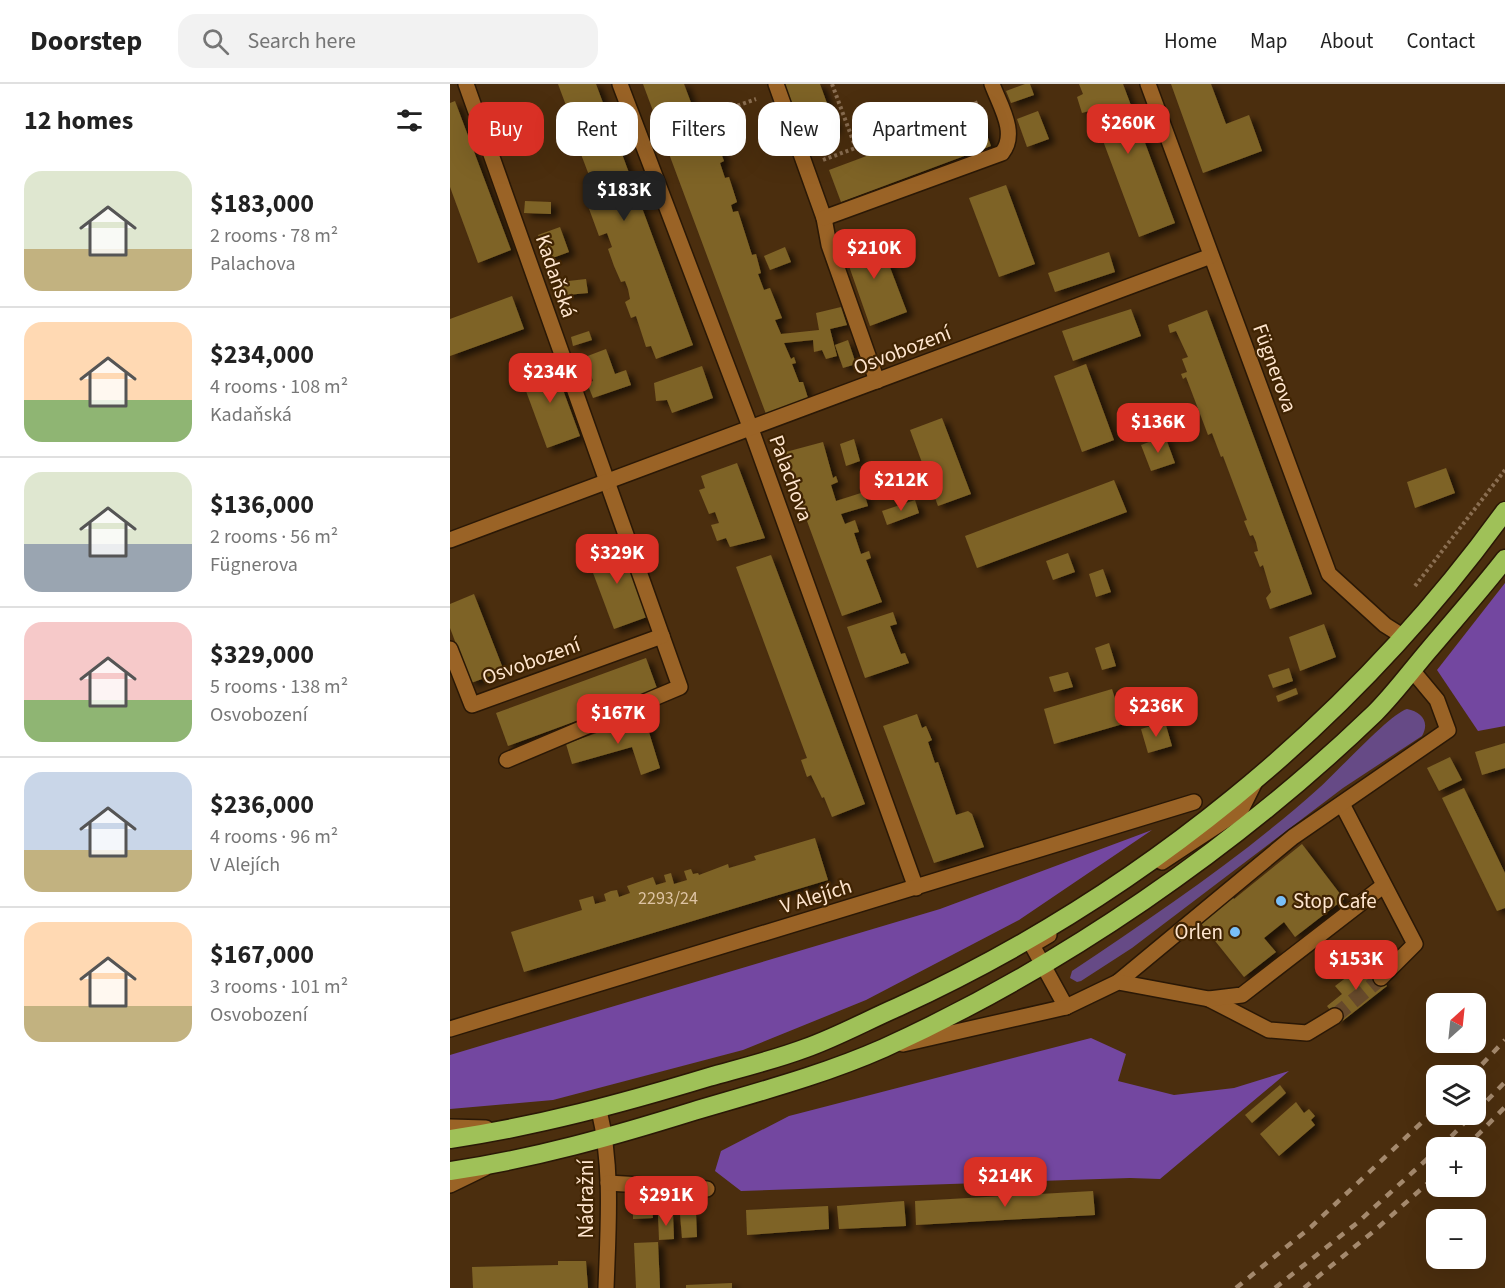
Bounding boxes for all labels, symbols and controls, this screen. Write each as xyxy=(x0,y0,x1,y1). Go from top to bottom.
search box xyxy=(178,14,598,68)
text: Doorstep xyxy=(30,21,142,61)
icon: search xyxy=(199,25,232,58)
text: Search here xyxy=(247,25,356,57)
text: Home xyxy=(1164,26,1217,56)
text: Map xyxy=(1250,26,1288,56)
text: About xyxy=(1321,26,1373,56)
text: Contact xyxy=(1406,26,1475,56)
text: 12 homes xyxy=(24,102,133,139)
chip: Buy xyxy=(468,102,544,156)
chip: Rent xyxy=(556,102,638,156)
chip: Filters xyxy=(650,102,746,156)
chip: New xyxy=(758,102,840,156)
chip: Apartment xyxy=(852,102,988,156)
icon: filters xyxy=(393,104,426,137)
pin: $260K xyxy=(1086,104,1170,155)
text: $260K xyxy=(1101,109,1155,137)
pin: $183K xyxy=(582,171,666,222)
text: $183K xyxy=(597,176,651,204)
text: $183,000 xyxy=(210,185,314,222)
icon: home xyxy=(72,195,144,267)
text: 2 rooms · 78 m² xyxy=(210,222,338,250)
pin: $210K xyxy=(832,229,916,280)
street label: Kadaňská xyxy=(528,230,584,322)
text: $210K xyxy=(847,234,901,262)
text: Palachova xyxy=(210,250,296,278)
street label: Osvobození xyxy=(849,317,956,382)
street label: Fügnerova xyxy=(1245,319,1305,417)
text: $234,000 xyxy=(210,336,314,373)
icon: home xyxy=(72,346,144,418)
pin: $234K xyxy=(508,353,592,404)
text: $234K xyxy=(523,358,577,386)
text: 4 rooms · 108 m² xyxy=(210,373,348,401)
text: Kadaňská xyxy=(210,401,292,429)
pin: $136K xyxy=(1116,403,1200,454)
text: $136K xyxy=(1131,408,1185,436)
street label: Palachova xyxy=(762,431,820,525)
pin: $212K xyxy=(859,461,943,512)
text: $212K xyxy=(874,466,928,494)
text: $136,000 xyxy=(210,486,314,523)
icon: home xyxy=(72,496,144,568)
text: 2 rooms · 56 m² xyxy=(210,523,338,551)
pin: $329K xyxy=(575,534,659,585)
text: $329K xyxy=(590,539,644,567)
text: Fügnerova xyxy=(210,551,298,579)
street label: Osvobození xyxy=(478,629,585,693)
text: $329,000 xyxy=(210,636,314,673)
icon: home xyxy=(72,646,144,718)
text: 5 rooms · 138 m² xyxy=(210,673,348,701)
pin: $236K xyxy=(1114,687,1198,738)
text: $236K xyxy=(1129,692,1183,720)
pin: $167K xyxy=(576,694,660,745)
text: $167K xyxy=(591,699,645,727)
text: Osvobození xyxy=(210,701,308,729)
text: $236,000 xyxy=(210,786,314,823)
icon: home xyxy=(72,796,144,868)
text: 4 rooms · 96 m² xyxy=(210,823,338,851)
text: V Alejích xyxy=(210,851,280,879)
street label: V Alejích xyxy=(776,871,856,921)
house number: 2293/24 xyxy=(638,886,698,911)
place label: Stop Cafe xyxy=(1293,886,1377,916)
marker: Stop Cafe xyxy=(1274,894,1288,908)
place label: Orlen xyxy=(1175,917,1223,947)
marker: Orlen xyxy=(1228,925,1242,939)
text: $167,000 xyxy=(210,936,314,973)
pin: $153K xyxy=(1314,940,1398,991)
text: $153K xyxy=(1329,945,1383,973)
icon: home xyxy=(72,946,144,1018)
text: 3 rooms · 101 m² xyxy=(210,973,348,1001)
north arrow xyxy=(1426,993,1486,1053)
map controls xyxy=(1426,993,1486,1269)
text: Osvobození xyxy=(210,1001,308,1029)
button: layers xyxy=(1426,1065,1486,1125)
button: + xyxy=(1426,1137,1486,1197)
pin: $214K xyxy=(963,1157,1047,1208)
street label: Nádražní xyxy=(571,1159,601,1238)
text: $214K xyxy=(978,1162,1032,1190)
pin: $291K xyxy=(624,1176,708,1227)
text: $291K xyxy=(639,1181,693,1209)
button: − xyxy=(1426,1209,1486,1269)

